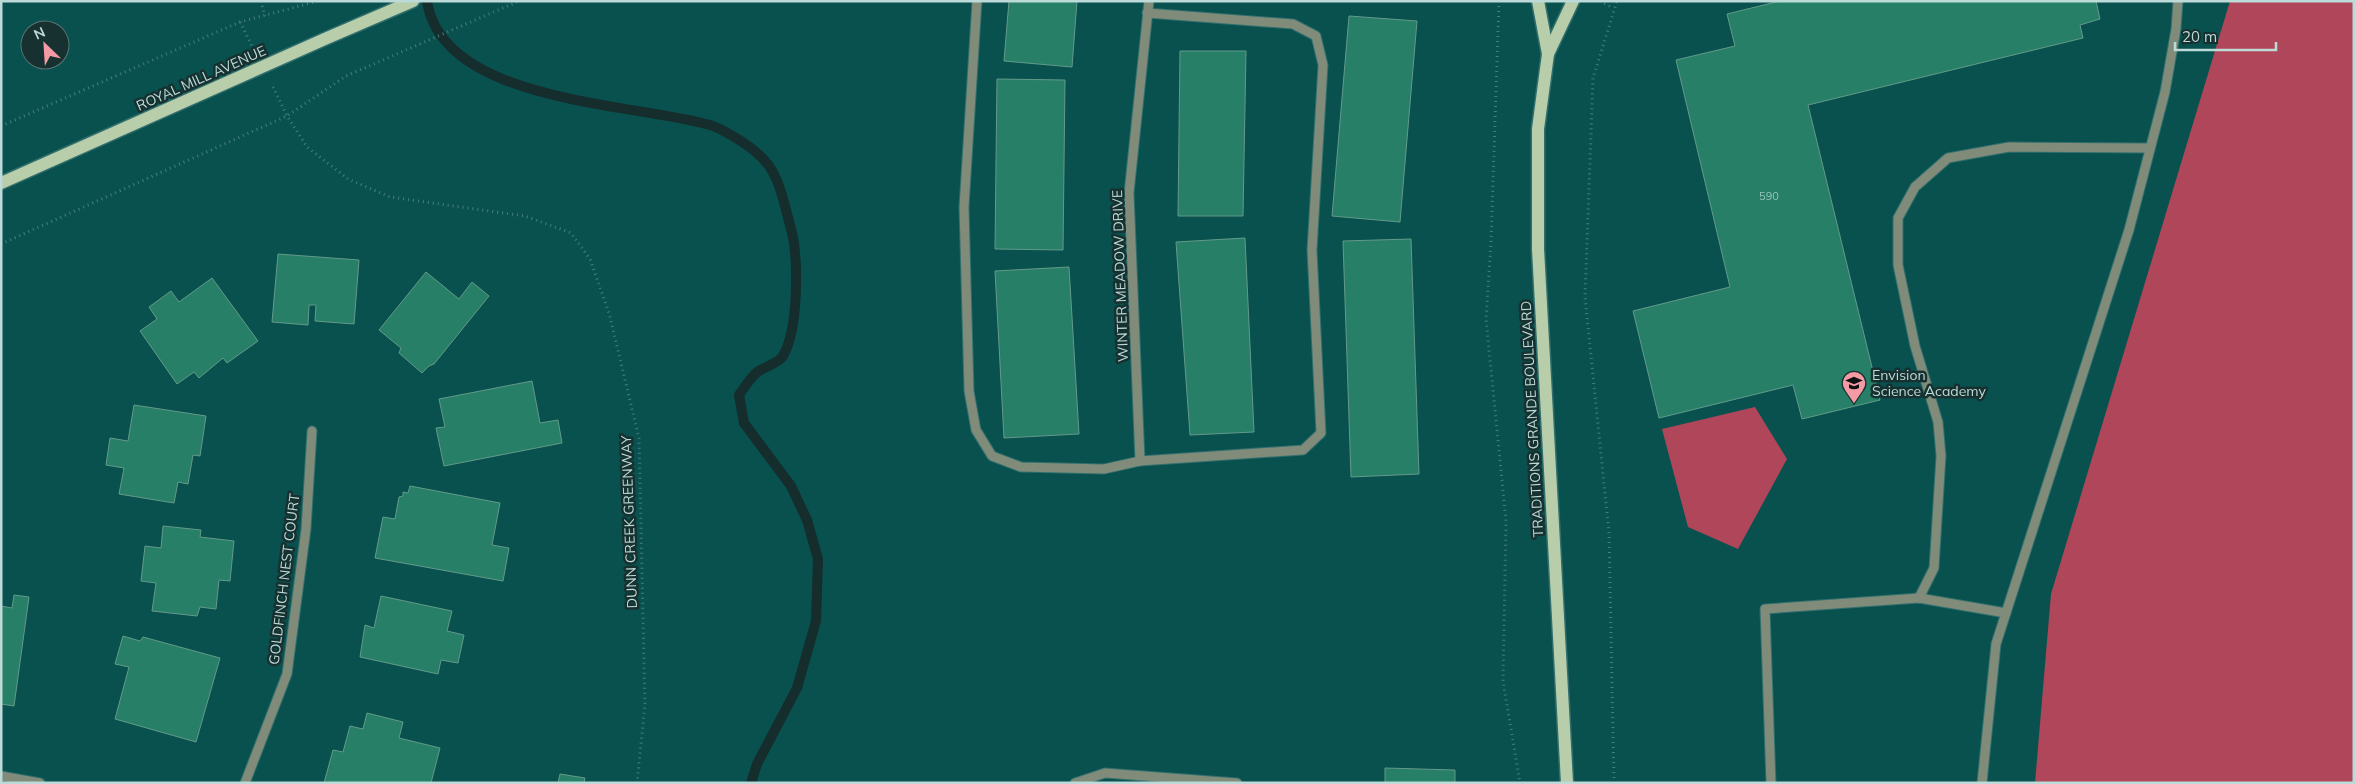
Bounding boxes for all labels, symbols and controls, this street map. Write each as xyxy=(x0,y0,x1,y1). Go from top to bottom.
north arrow xyxy=(20,20,70,70)
scale bar xyxy=(2175,20,2276,52)
text: N xyxy=(31,23,48,44)
text: 20 m xyxy=(2182,27,2217,46)
street label: ROYAL MILL AVENUE xyxy=(133,41,269,115)
house number: 590 xyxy=(1759,189,1779,203)
street label: WINTER MEADOW DRIVE xyxy=(1108,190,1132,362)
street label: TRADITIONS GRANDE BOULEVARD xyxy=(1517,300,1547,538)
place label: Envision Science Academy xyxy=(1872,366,1987,400)
school or university icon: Envision Science Academy xyxy=(1841,370,1867,404)
street label: DUNN CREEK GREENWAY xyxy=(617,435,641,609)
street label: GOLDFINCH NEST COURT xyxy=(265,492,304,666)

